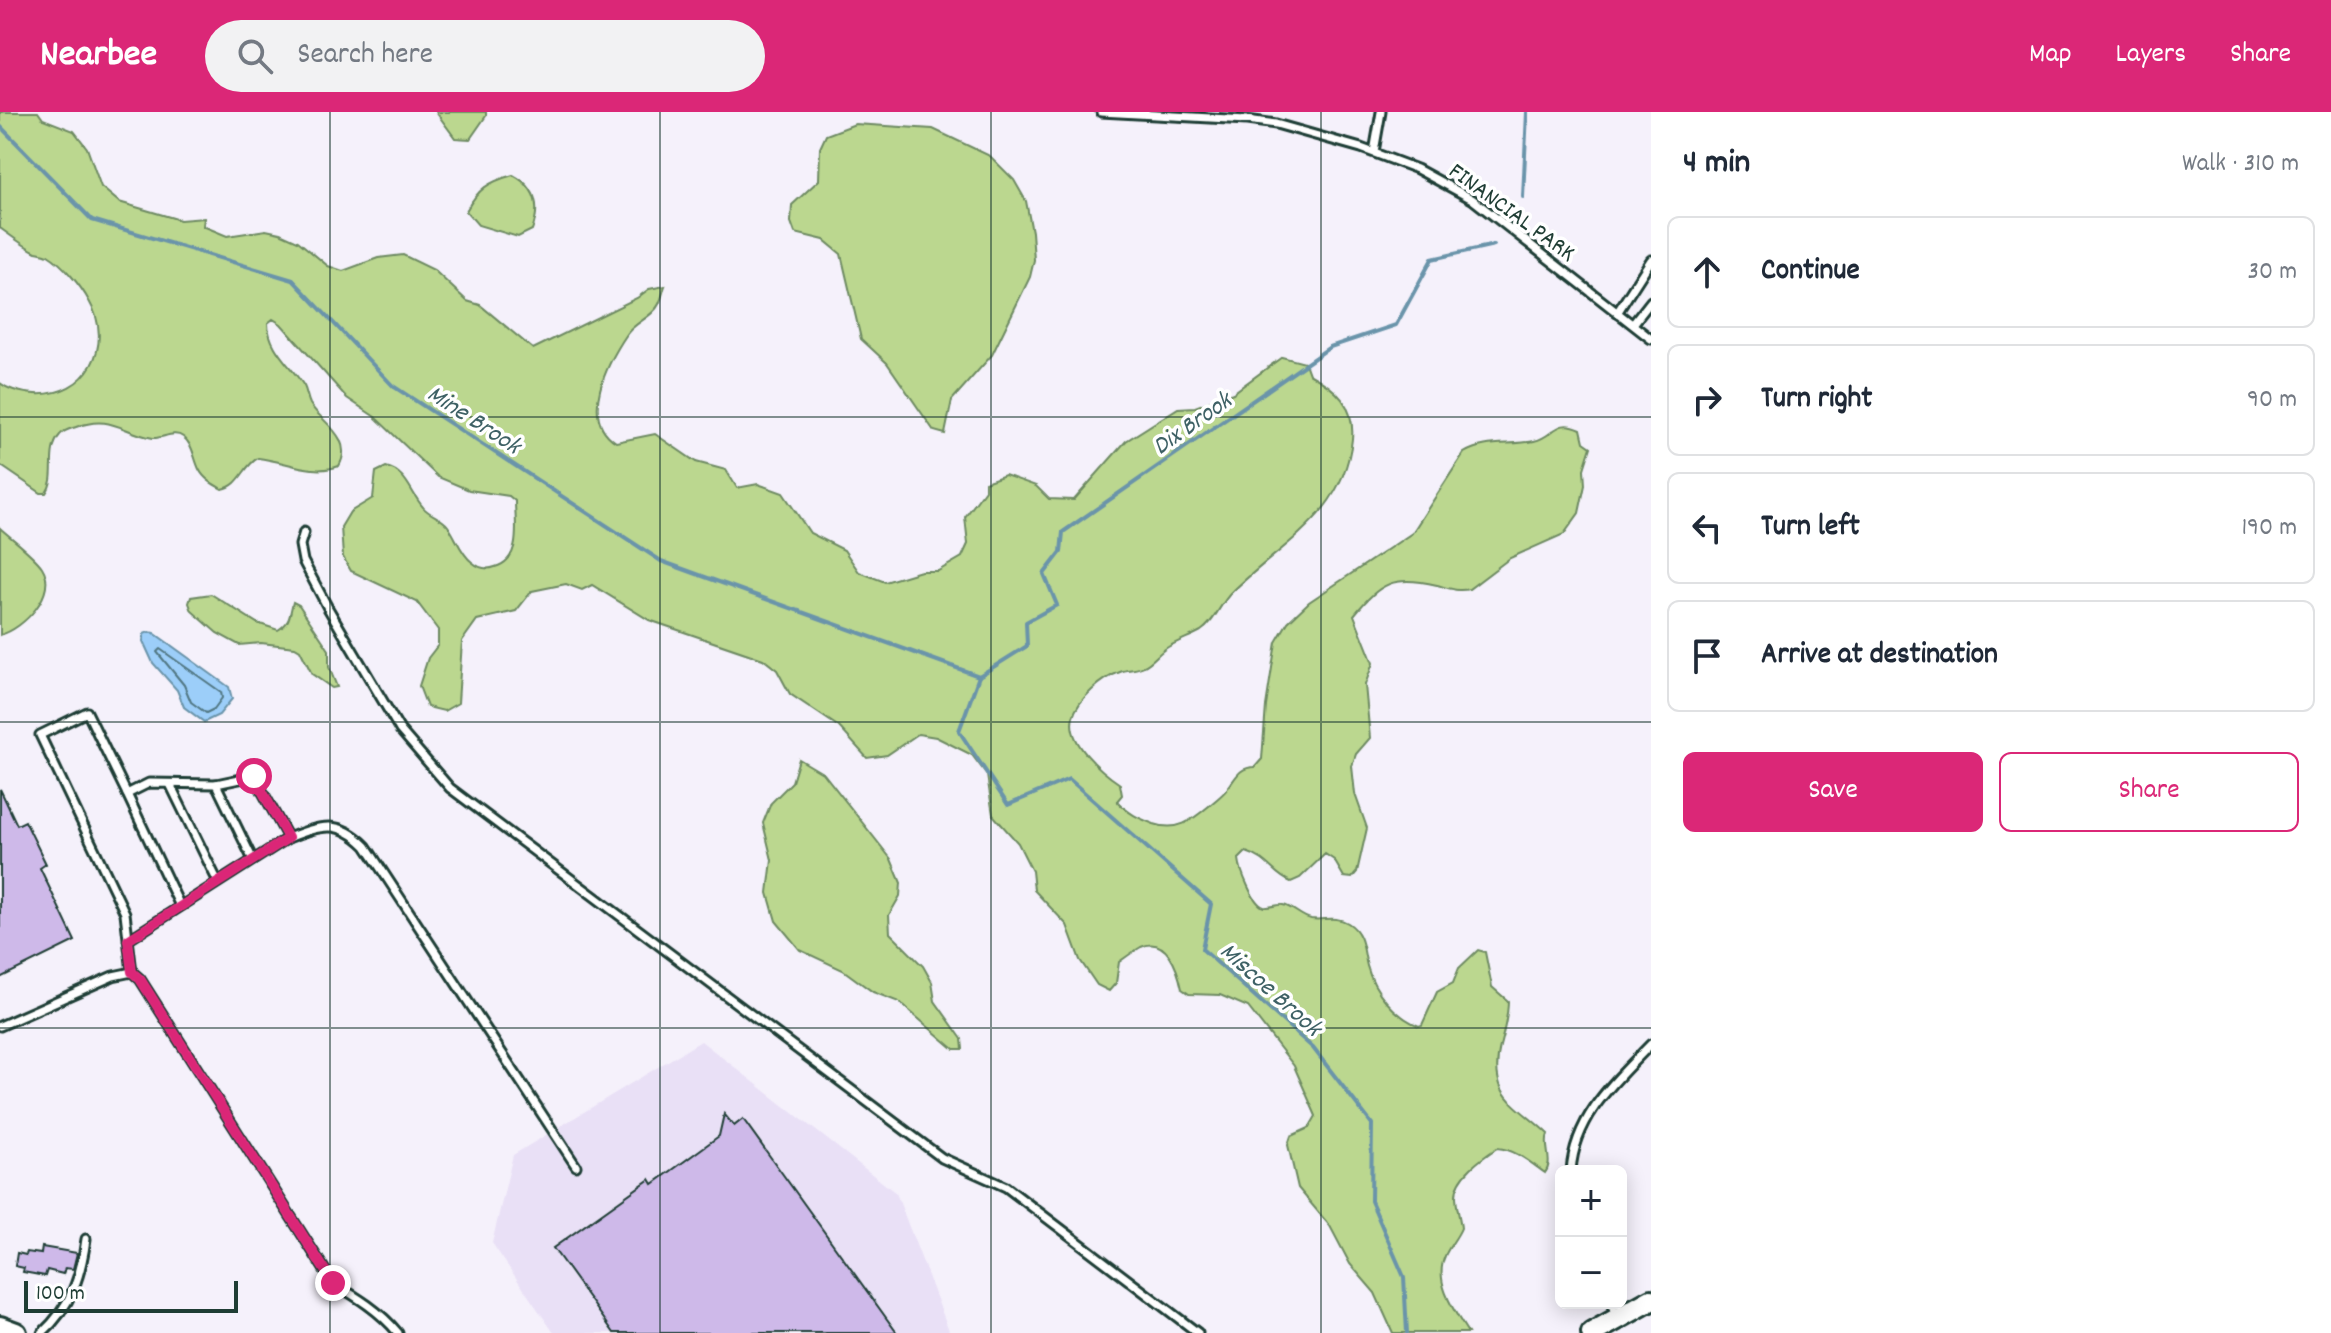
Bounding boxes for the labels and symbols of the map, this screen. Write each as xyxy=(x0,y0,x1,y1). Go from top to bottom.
street label: FINANCIAL PARK xyxy=(1441,156,1582,271)
water label: Mine Brook xyxy=(419,377,529,466)
water label: Dix Brook xyxy=(1146,383,1242,466)
route start xyxy=(236,758,272,794)
water label: Miscoe Brook xyxy=(1210,935,1331,1048)
route end xyxy=(315,1265,351,1301)
scale bar xyxy=(24,1277,238,1313)

